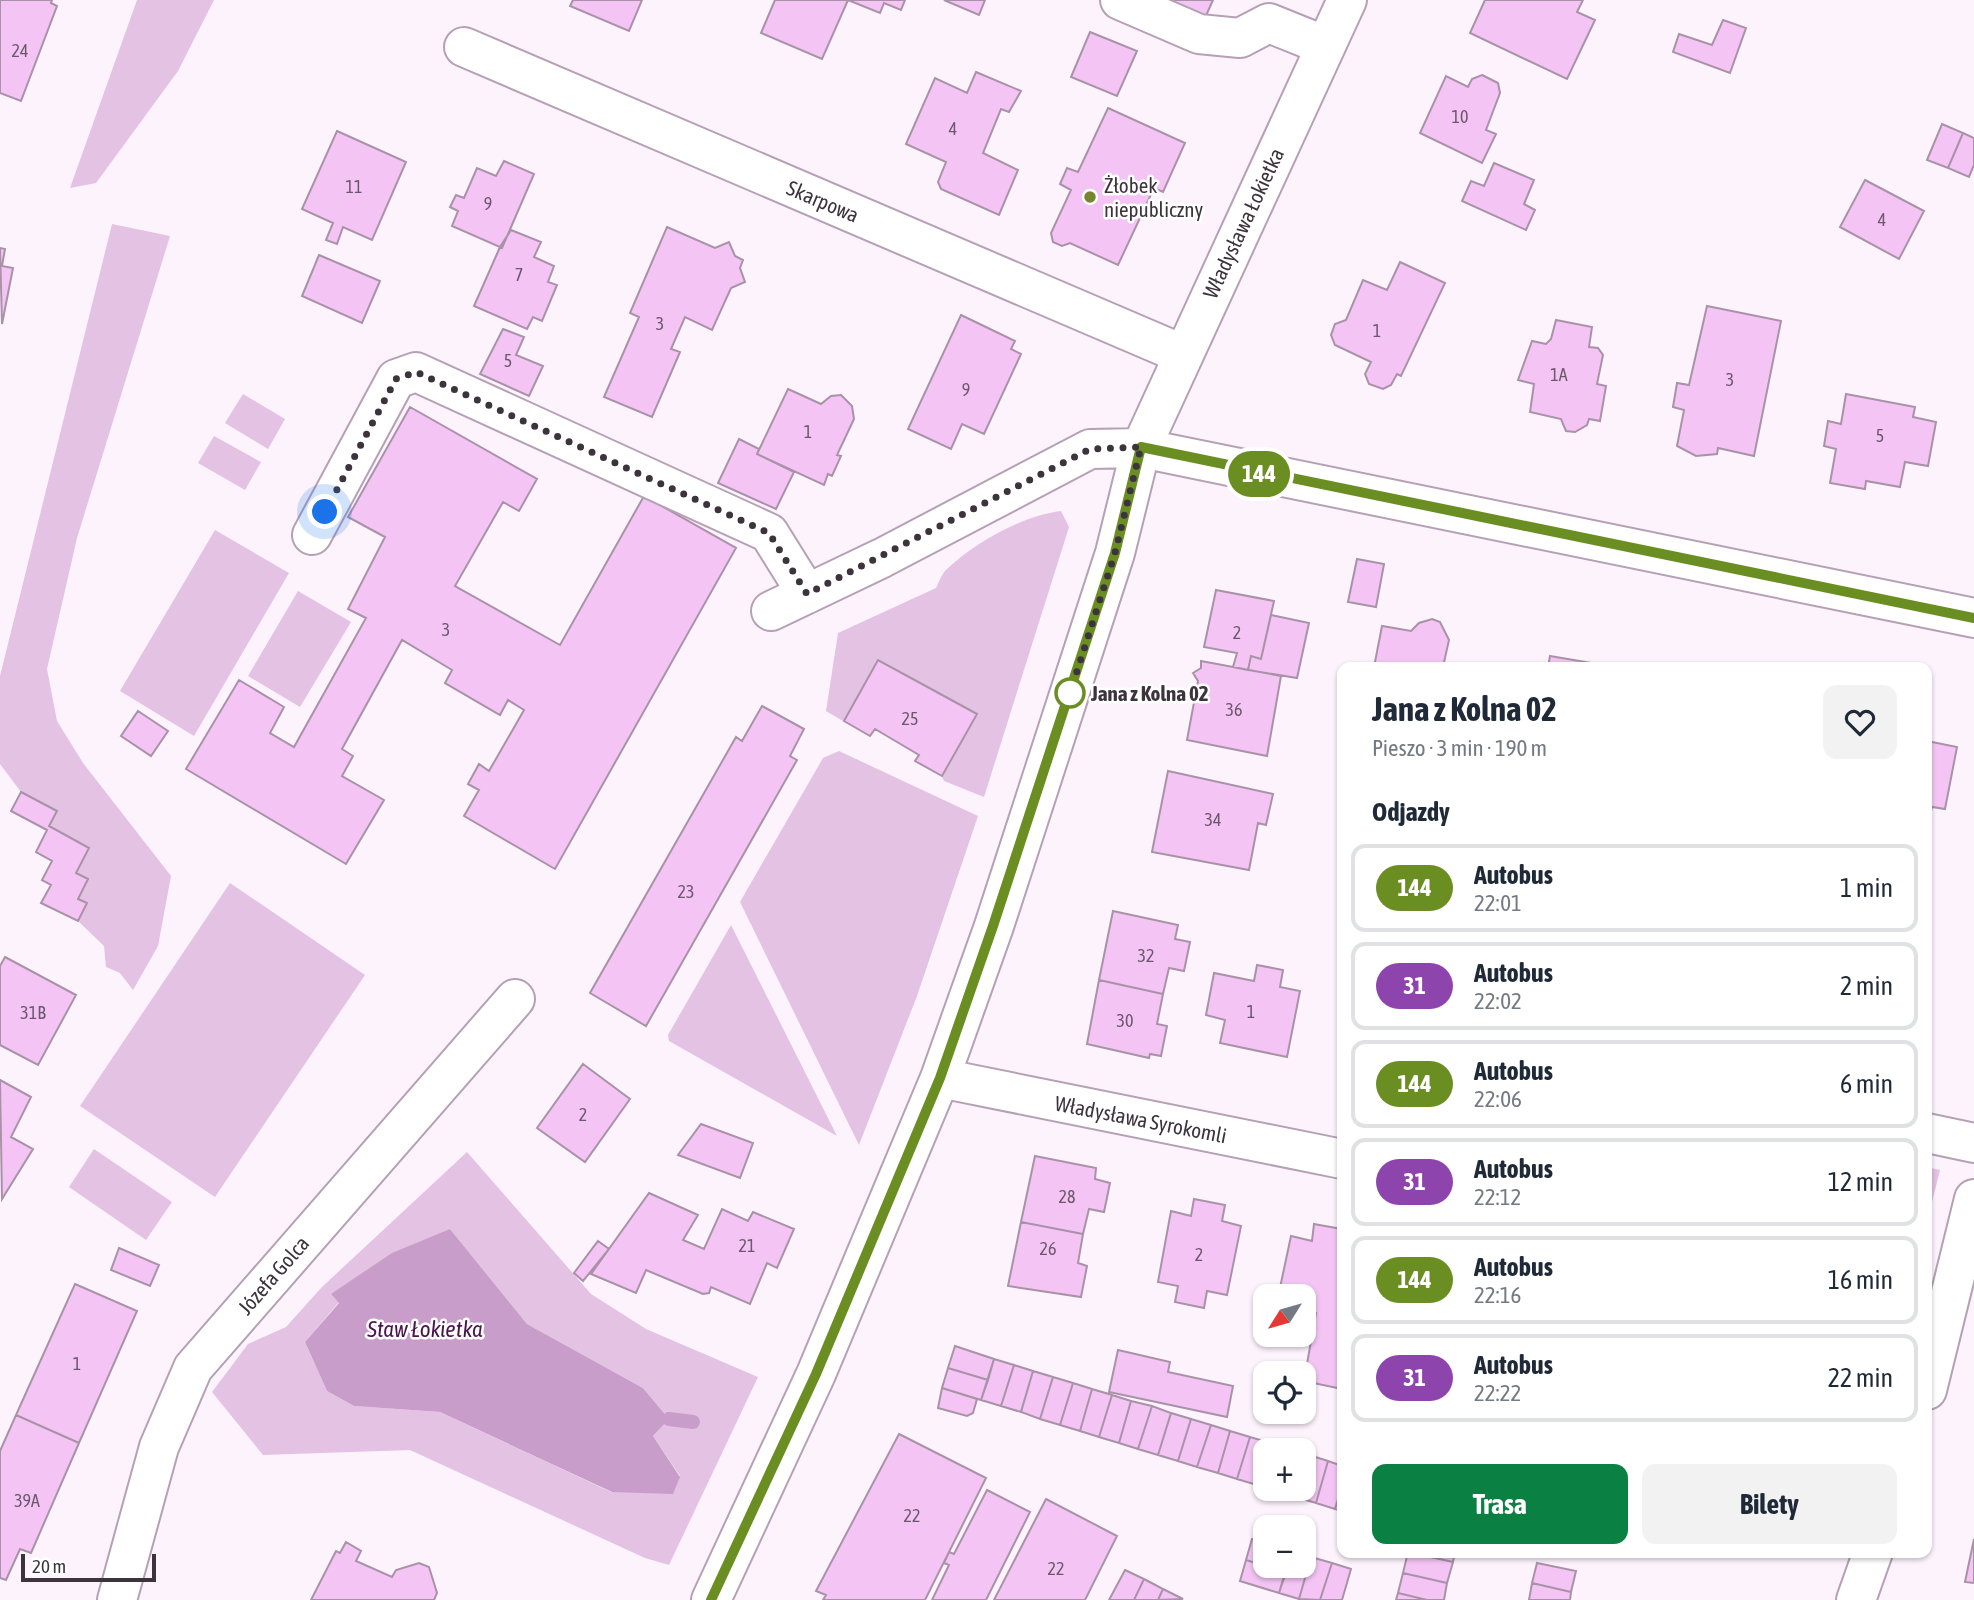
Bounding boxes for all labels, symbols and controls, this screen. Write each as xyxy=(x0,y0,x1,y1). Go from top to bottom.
house number: 24 xyxy=(12,40,28,61)
house number: 10 xyxy=(1452,106,1468,127)
house number: 4 xyxy=(949,118,957,139)
street label: Władysława Łokietka xyxy=(1198,144,1288,302)
place label: Żłobek niepubliczny xyxy=(1104,173,1204,221)
street label: Skarpowa xyxy=(783,175,863,227)
house number: 11 xyxy=(346,176,362,197)
marker: Żłobek niepubliczny xyxy=(1082,189,1098,205)
house number: 9 xyxy=(484,193,492,214)
house number: 4 xyxy=(1878,209,1886,230)
house number: 7 xyxy=(515,264,523,285)
house number: 3 xyxy=(656,313,664,334)
house number: 1 xyxy=(1373,320,1381,341)
house number: 5 xyxy=(504,350,512,371)
house number: 1A xyxy=(1550,364,1568,385)
house number: 3 xyxy=(1726,369,1734,390)
house number: 9 xyxy=(962,379,970,400)
house number: 1 xyxy=(804,421,812,442)
house number: 5 xyxy=(1876,425,1884,446)
line badge: 144 xyxy=(1219,451,1299,497)
text: 144 xyxy=(1242,460,1276,487)
your location xyxy=(307,494,342,529)
house number: 3 xyxy=(442,619,450,640)
house number: 2 xyxy=(1233,622,1241,643)
marker: Jana z Kolna 02 xyxy=(1055,678,1085,708)
place label: Jana z Kolna 02 xyxy=(1090,681,1209,705)
button: heart xyxy=(1823,685,1897,759)
text: Jana z Kolna 02 xyxy=(1372,690,1557,728)
house number: 36 xyxy=(1226,699,1242,720)
house number: 25 xyxy=(902,708,918,729)
text: Pieszo · 3 min · 190 m xyxy=(1372,735,1547,761)
text: Odjazdy xyxy=(1372,797,1450,827)
house number: 34 xyxy=(1205,809,1221,830)
text: Autobus xyxy=(1474,860,1553,890)
text: 1 min xyxy=(1840,873,1893,903)
text: 144 xyxy=(1398,874,1431,901)
house number: 23 xyxy=(678,881,694,902)
text: 22:01 xyxy=(1474,890,1522,916)
house number: 32 xyxy=(1138,945,1154,966)
text: Autobus xyxy=(1474,958,1553,988)
text: 2 min xyxy=(1840,971,1893,1001)
text: 31 xyxy=(1403,972,1426,999)
text: 22:02 xyxy=(1474,988,1522,1014)
house number: 1 xyxy=(1247,1001,1255,1022)
house number: 31B xyxy=(20,1002,46,1023)
house number: 30 xyxy=(1117,1010,1133,1031)
text: Autobus xyxy=(1474,1056,1553,1086)
text: 6 min xyxy=(1840,1069,1893,1099)
text: 144 xyxy=(1398,1070,1431,1097)
text: 22:06 xyxy=(1474,1086,1522,1112)
street label: Władysława Syrokomli xyxy=(1053,1091,1229,1147)
house number: 2 xyxy=(579,1104,587,1125)
text: Autobus xyxy=(1474,1154,1553,1184)
text: 12 min xyxy=(1828,1167,1893,1197)
text: 31 xyxy=(1403,1168,1426,1195)
text: 22:12 xyxy=(1474,1184,1521,1210)
house number: 28 xyxy=(1059,1186,1075,1207)
street label: Józefa Golca xyxy=(233,1231,313,1319)
house number: 21 xyxy=(739,1235,755,1256)
house number: 26 xyxy=(1040,1238,1056,1259)
house number: 2 xyxy=(1195,1244,1203,1265)
text: Autobus xyxy=(1474,1252,1553,1282)
text: 16 min xyxy=(1828,1265,1893,1295)
text: 144 xyxy=(1398,1266,1431,1293)
text: 22:16 xyxy=(1474,1282,1521,1308)
north arrow xyxy=(1253,1284,1316,1348)
map controls xyxy=(1253,1284,1316,1578)
water label: Staw Łokietka xyxy=(366,1316,483,1342)
text: Autobus xyxy=(1474,1350,1553,1380)
house number: 1 xyxy=(73,1353,81,1374)
button: locate xyxy=(1253,1361,1316,1424)
text: 22 min xyxy=(1828,1363,1893,1393)
text: 31 xyxy=(1403,1364,1426,1391)
text: 22:22 xyxy=(1474,1380,1521,1406)
button: + xyxy=(1253,1438,1316,1501)
button: Trasa xyxy=(1372,1464,1628,1544)
button: Bilety xyxy=(1642,1464,1897,1544)
house number: 39A xyxy=(14,1490,40,1511)
house number: 22 xyxy=(904,1505,920,1526)
button: − xyxy=(1253,1515,1316,1578)
scale bar xyxy=(21,1551,156,1583)
text: 20 m xyxy=(32,1555,66,1577)
house number: 22 xyxy=(1048,1558,1064,1579)

